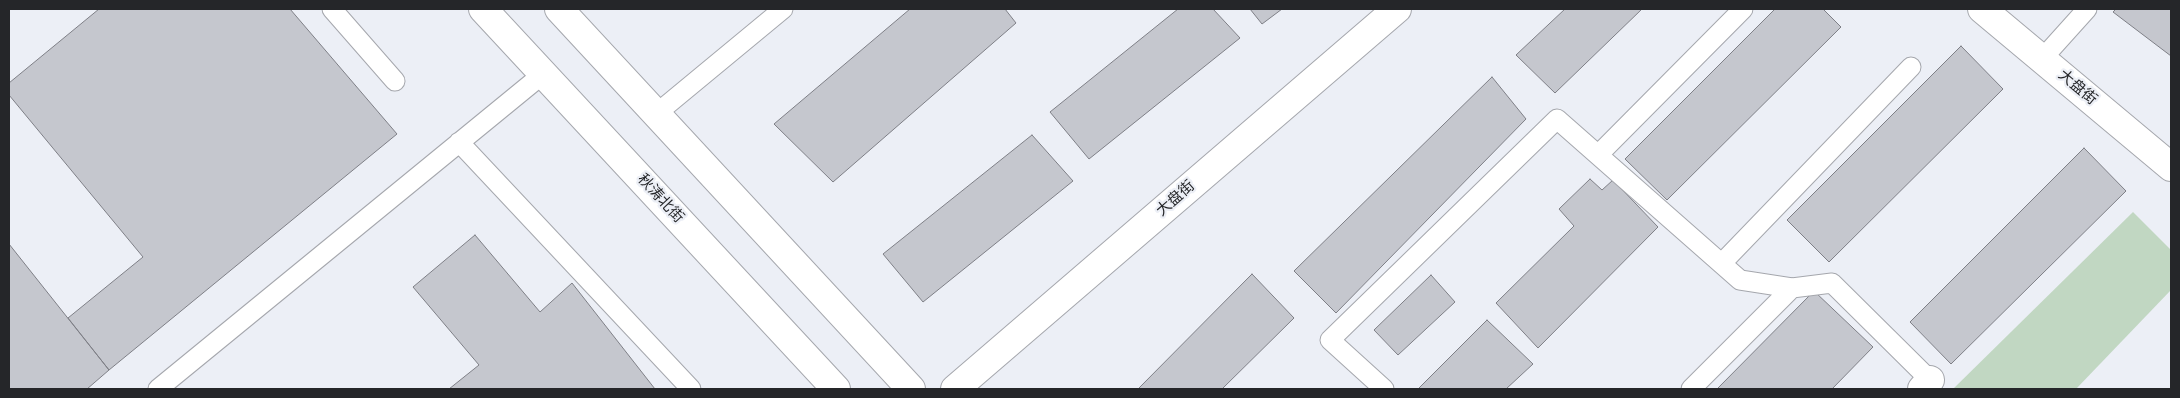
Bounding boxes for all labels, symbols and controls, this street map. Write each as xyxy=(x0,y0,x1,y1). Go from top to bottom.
street label: 大盘街 xyxy=(2054,67,2100,109)
street label: 秋涛北街 xyxy=(633,171,687,227)
street label: 大盘街 xyxy=(1153,177,1199,221)

